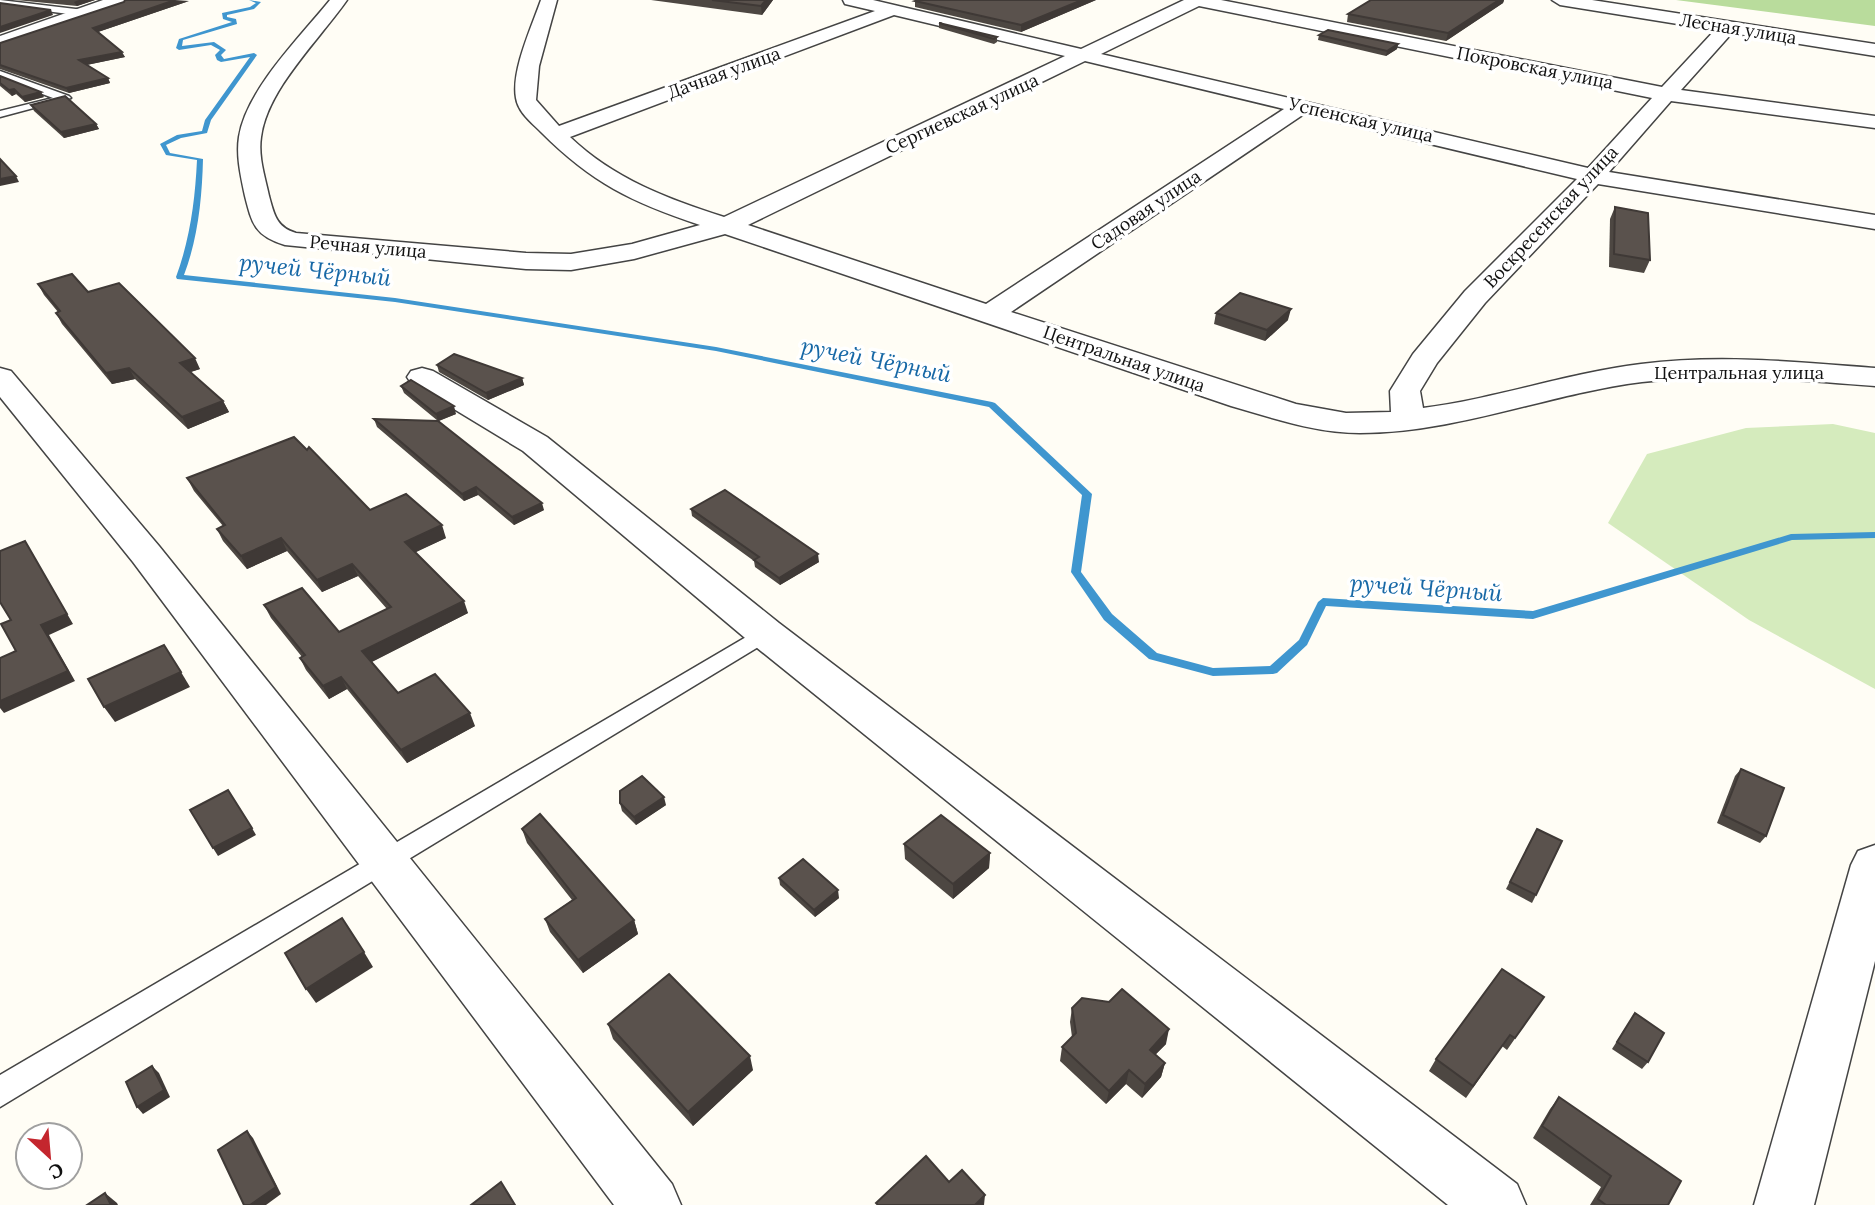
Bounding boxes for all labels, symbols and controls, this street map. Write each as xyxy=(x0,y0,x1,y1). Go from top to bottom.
street label: Лесная улица xyxy=(1678,8,1798,49)
street label: Дачная улица xyxy=(664,41,783,104)
street label: Покровская улица xyxy=(1455,41,1615,94)
street label: Сергиевская улица xyxy=(882,68,1042,159)
street label: Успенская улица xyxy=(1286,92,1436,147)
street label: Воскресенская улица xyxy=(1479,141,1623,293)
street label: Садовая улица xyxy=(1086,164,1205,255)
street label: Речная улица xyxy=(309,230,428,263)
water label: ручей Чёрный xyxy=(238,247,393,292)
street label: Центральная улица xyxy=(1040,320,1208,397)
water label: ручей Чёрный xyxy=(798,331,954,388)
street label: Центральная улица xyxy=(1654,361,1824,384)
water label: ручей Чёрный xyxy=(1349,568,1504,607)
north arrow xyxy=(14,1121,84,1191)
text: С xyxy=(45,1158,68,1185)

